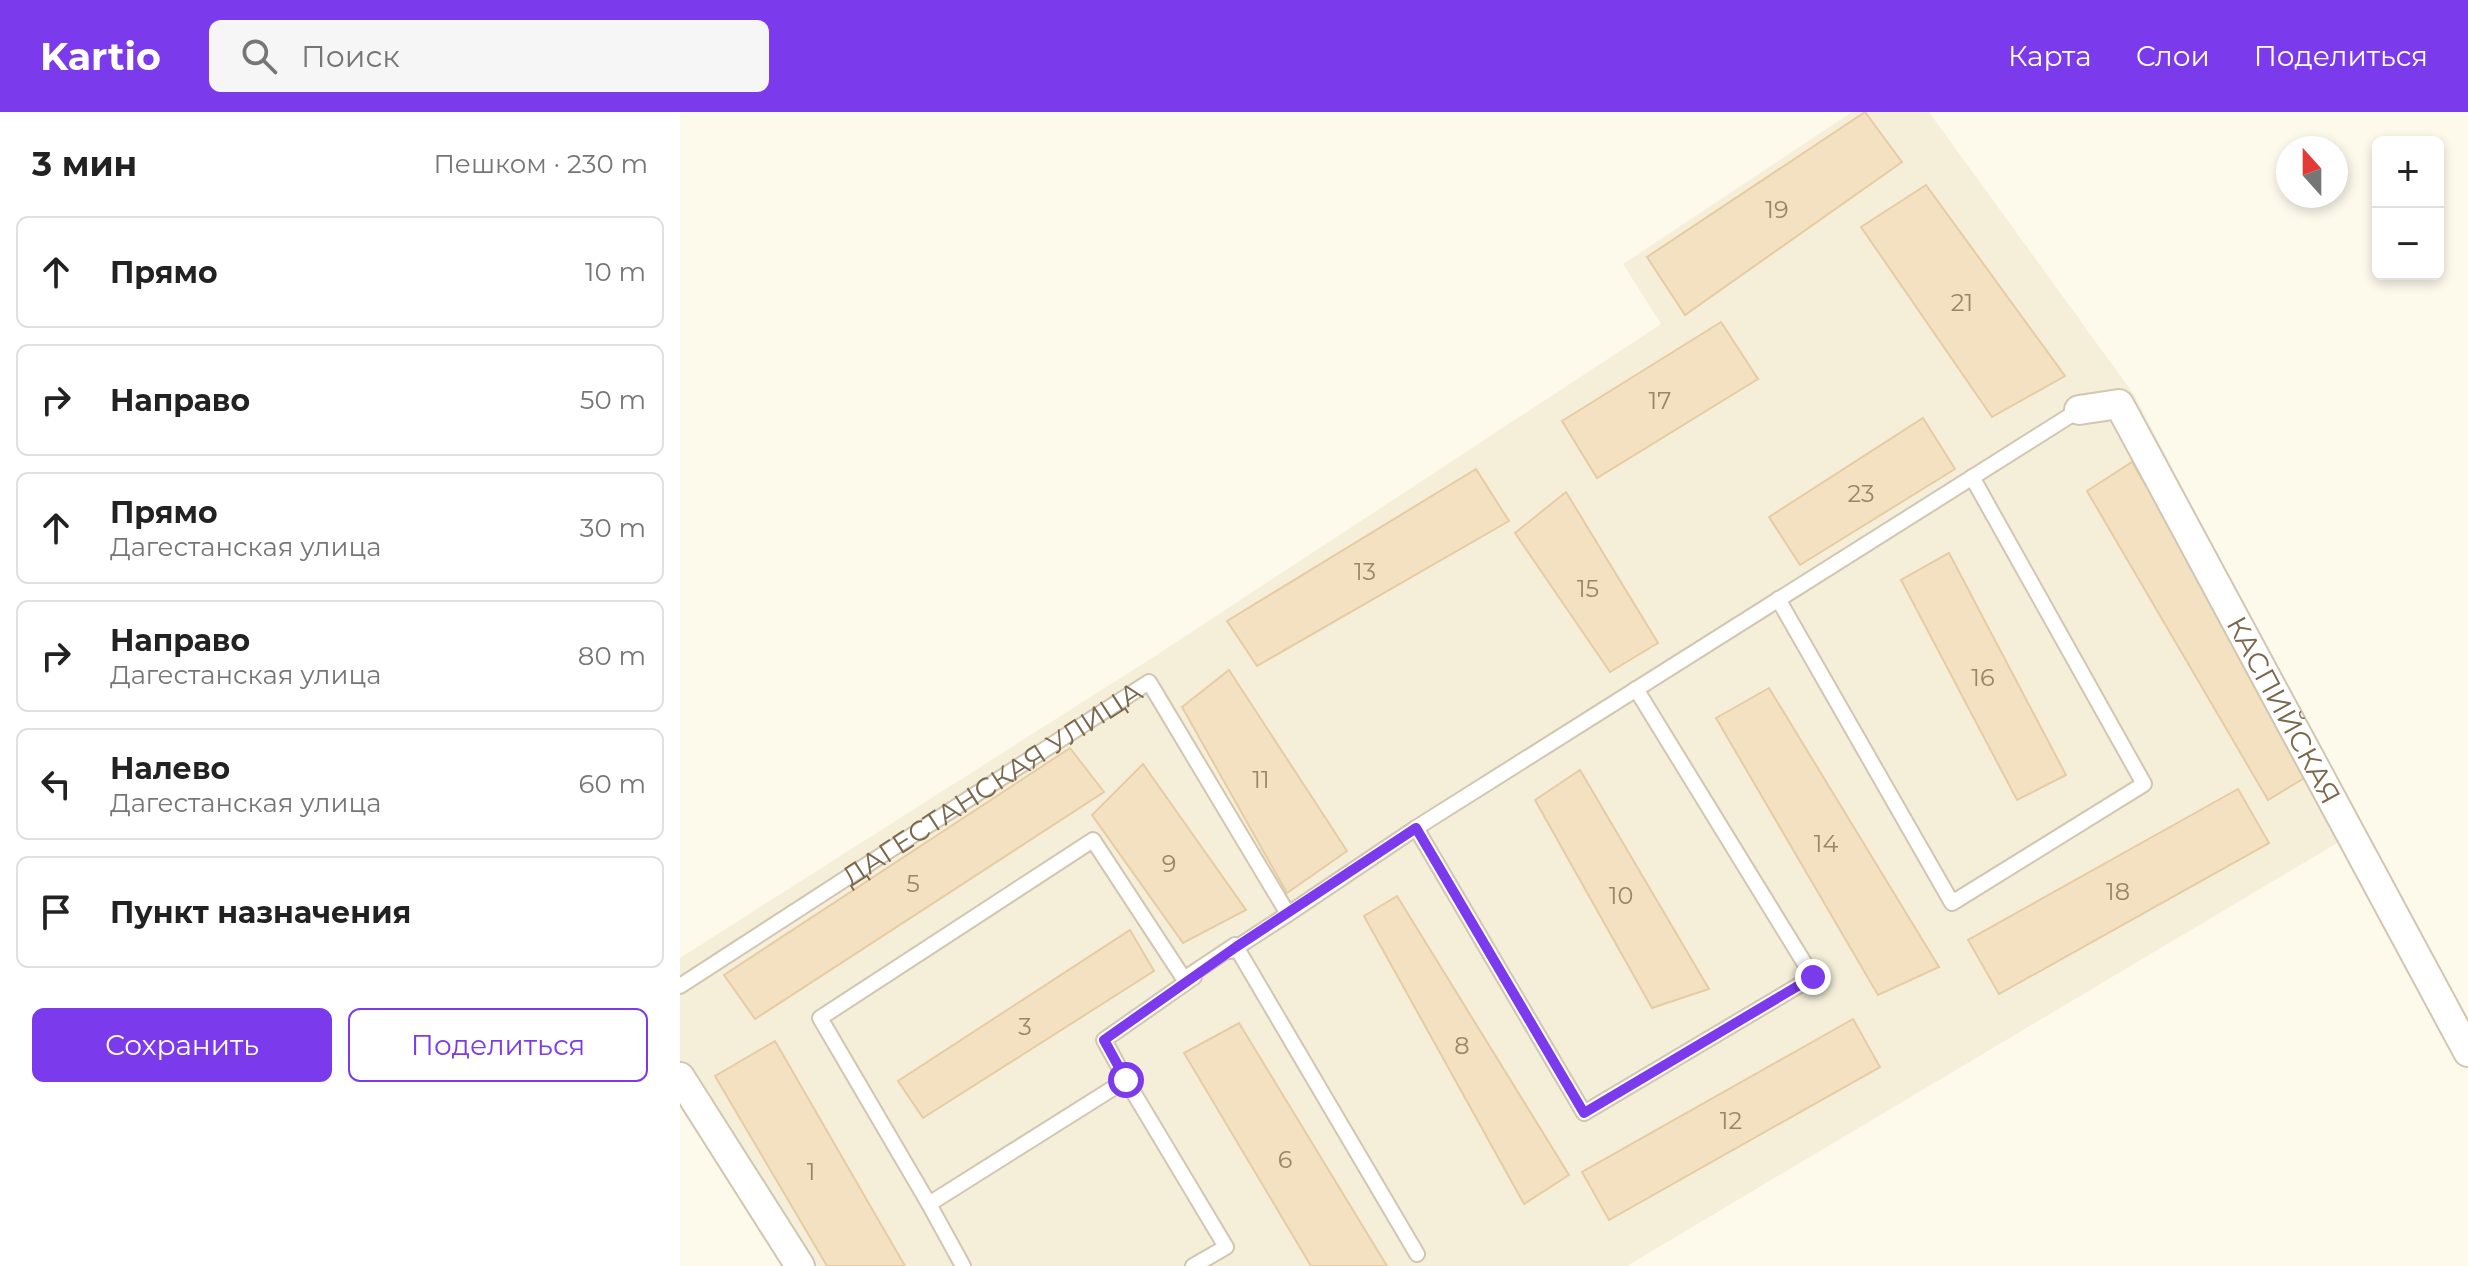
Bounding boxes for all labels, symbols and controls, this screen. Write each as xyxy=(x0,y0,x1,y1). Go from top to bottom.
search box xyxy=(209,20,769,92)
text: Kartio xyxy=(40,33,161,80)
icon: search xyxy=(237,34,281,78)
text: Поиск xyxy=(301,38,400,75)
text: Карта xyxy=(2008,39,2092,73)
text: Слои xyxy=(2136,39,2210,73)
text: Поделиться xyxy=(2254,39,2428,73)
north arrow xyxy=(2276,136,2348,208)
map controls xyxy=(2372,136,2444,280)
button: + xyxy=(2372,136,2444,208)
text: 3 мин xyxy=(32,143,137,185)
text: Пешком · 230 m xyxy=(433,148,648,180)
house number: 19 xyxy=(1765,195,1789,224)
button: − xyxy=(2372,208,2444,280)
icon: ahead xyxy=(34,250,78,294)
text: Прямо xyxy=(110,254,218,291)
text: 10 m xyxy=(585,256,646,288)
house number: 21 xyxy=(1951,288,1973,317)
icon: right xyxy=(34,378,78,422)
text: Направо xyxy=(110,382,250,419)
text: 50 m xyxy=(580,384,646,416)
house number: 17 xyxy=(1649,386,1671,415)
house number: 23 xyxy=(1847,479,1875,508)
text: Прямо xyxy=(110,494,218,531)
icon: ahead xyxy=(34,506,78,550)
text: 30 m xyxy=(580,512,646,544)
text: Дагестанская улица xyxy=(110,531,381,563)
house number: 13 xyxy=(1354,557,1376,586)
house number: 15 xyxy=(1577,574,1599,603)
street label: КАСПИЙСКАЯ xyxy=(2220,610,2348,810)
text: Направо xyxy=(110,622,250,659)
icon: right xyxy=(34,634,78,678)
text: 80 m xyxy=(578,640,646,672)
text: Дагестанская улица xyxy=(110,659,381,691)
house number: 16 xyxy=(1971,663,1995,692)
street label: ДАГЕСТАНСКАЯ УЛИЦА xyxy=(836,674,1149,893)
text: Налево xyxy=(110,750,230,787)
icon: left xyxy=(34,762,78,806)
house number: 11 xyxy=(1252,765,1270,794)
text: 60 m xyxy=(579,768,646,800)
text: Дагестанская улица xyxy=(110,787,381,819)
house number: 14 xyxy=(1814,829,1838,858)
house number: 9 xyxy=(1162,849,1176,878)
house number: 5 xyxy=(906,869,920,898)
house number: 18 xyxy=(2106,877,2130,906)
house number: 10 xyxy=(1609,881,1633,910)
icon: arrive xyxy=(34,890,78,934)
text: Пункт назначения xyxy=(110,894,411,931)
route end xyxy=(1795,959,1831,995)
button: Сохранить xyxy=(32,1008,332,1082)
button: Поделиться xyxy=(348,1008,648,1082)
house number: 3 xyxy=(1018,1012,1032,1041)
house number: 8 xyxy=(1454,1031,1470,1060)
route start xyxy=(1108,1062,1144,1098)
house number: 12 xyxy=(1720,1106,1742,1135)
house number: 6 xyxy=(1278,1145,1292,1174)
house number: 1 xyxy=(807,1157,815,1186)

